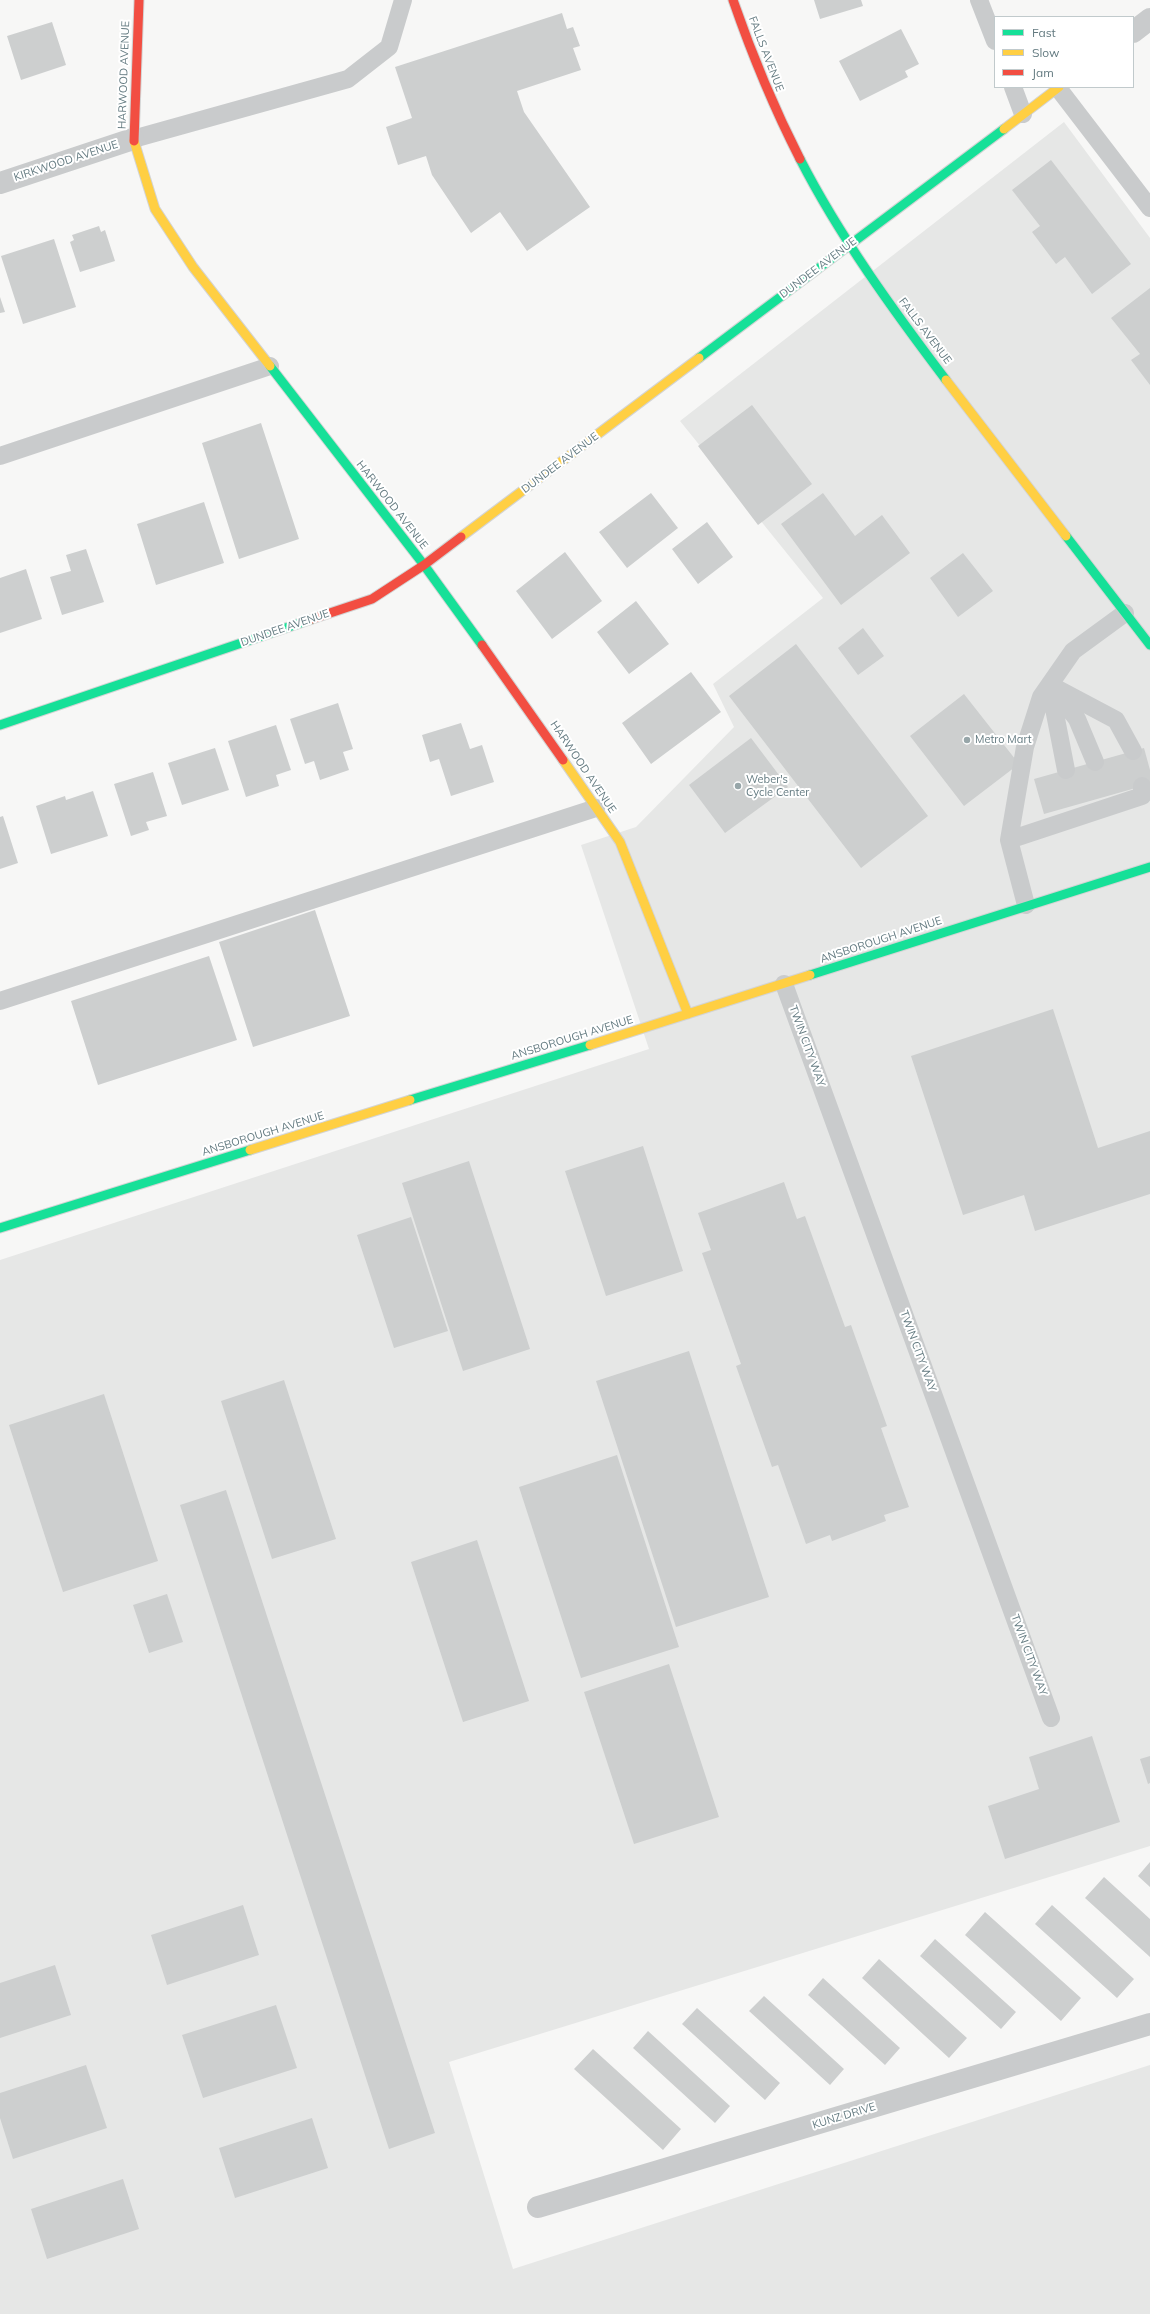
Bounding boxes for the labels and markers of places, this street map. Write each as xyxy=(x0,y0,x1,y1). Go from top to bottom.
place label: Metro Mart xyxy=(975,733,1032,747)
marker: Metro Mart xyxy=(962,735,972,745)
place label: Weber's Cycle Center xyxy=(746,773,809,799)
marker: Weber's Cycle Center xyxy=(733,781,743,791)

